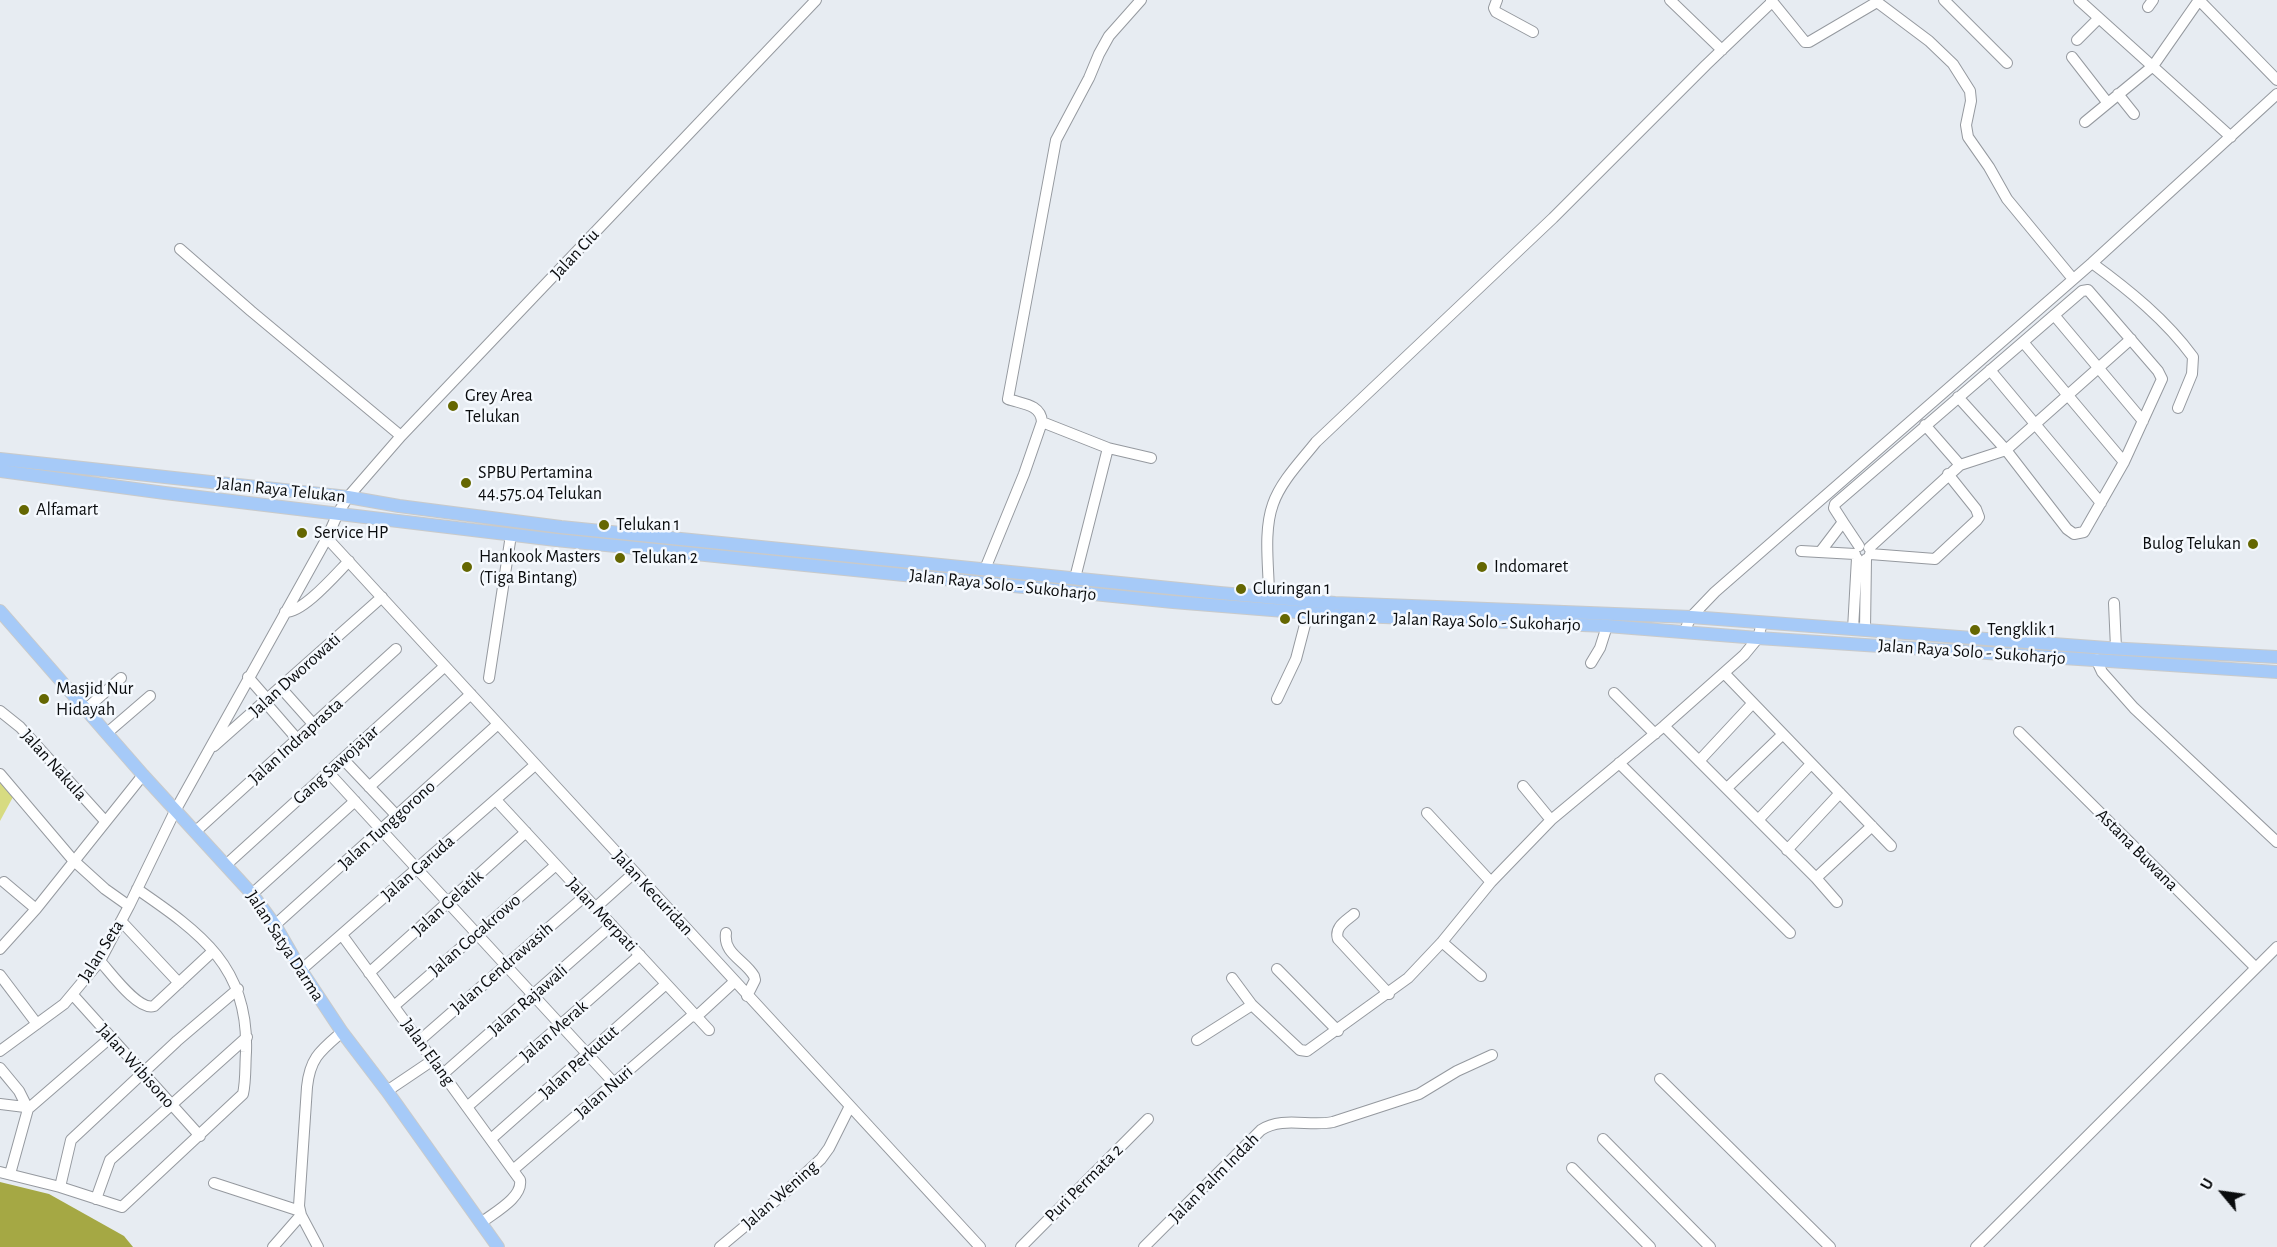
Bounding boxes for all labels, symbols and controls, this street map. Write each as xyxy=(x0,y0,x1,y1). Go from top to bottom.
street label: Jalan Ciu xyxy=(546,224,604,284)
place label: Grey Area Telukan xyxy=(465,385,533,428)
marker: Grey Area Telukan xyxy=(446,399,460,413)
place label: SPBU Pertamina 44.575.04 Telukan xyxy=(478,462,602,504)
street label: Jalan Raya Telukan xyxy=(215,472,347,508)
marker: SPBU Pertamina 44.575.04 Telukan xyxy=(459,476,473,490)
place label: Alfamart xyxy=(36,499,98,521)
marker: Alfamart xyxy=(17,503,31,517)
place label: Telukan 1 xyxy=(616,514,680,536)
marker: Telukan 1 xyxy=(597,518,611,532)
place label: Service HP xyxy=(314,522,388,544)
marker: Service HP xyxy=(295,526,309,540)
place label: Bulog Telukan xyxy=(2142,533,2241,555)
marker: Bulog Telukan xyxy=(2246,537,2260,551)
place label: Hankook Masters (Tiga Bintang) xyxy=(479,546,600,588)
place label: Telukan 2 xyxy=(632,547,698,569)
marker: Telukan 2 xyxy=(613,551,627,565)
place label: Indomaret xyxy=(1494,556,1568,578)
marker: Hankook Masters (Tiga Bintang) xyxy=(460,560,474,574)
marker: Indomaret xyxy=(1475,560,1489,574)
street label: Jalan Raya Solo - Sukoharjo xyxy=(908,564,1098,606)
place label: Cluringan 1 xyxy=(1253,578,1330,600)
marker: Cluringan 1 xyxy=(1234,582,1248,596)
place label: Cluringan 2 xyxy=(1297,608,1376,630)
street label: Jalan Raya Solo - Sukoharjo xyxy=(1393,608,1581,636)
marker: Cluringan 2 xyxy=(1278,612,1292,626)
place label: Tengklik 1 xyxy=(1987,619,2055,641)
marker: Tengklik 1 xyxy=(1968,623,1982,637)
street label: Jalan Dworowati xyxy=(245,628,345,722)
street label: Jalan Raya Solo - Sukoharjo xyxy=(1878,635,2066,669)
place label: Masjid Nur Hidayah xyxy=(56,678,133,720)
marker: Masjid Nur Hidayah xyxy=(37,692,51,706)
street label: Jalan Indraprasta xyxy=(244,693,348,789)
street label: Gang Sawojajar xyxy=(288,721,384,809)
street label: Jalan Nakula xyxy=(16,725,92,805)
street label: Jalan Tunggorono xyxy=(334,776,440,874)
street label: Astana Buwana xyxy=(2091,804,2183,896)
street label: Jalan Garuda xyxy=(377,830,459,906)
street label: Jalan Kecuridan xyxy=(608,846,698,940)
street label: Jalan Gelatik xyxy=(408,865,488,941)
street label: Jalan Merpati xyxy=(562,873,642,957)
street label: Jalan Satya Darma xyxy=(241,887,329,1005)
street label: Jalan Cocakrowo xyxy=(425,889,525,981)
street label: Jalan Seta xyxy=(74,916,128,986)
street label: Jalan Cendrawasih xyxy=(446,918,558,1018)
street label: Jalan Rajawali xyxy=(484,960,572,1040)
street label: Jalan Merak xyxy=(516,996,592,1066)
street label: Jalan Elang xyxy=(396,1014,460,1090)
street label: Jalan Wibisono xyxy=(93,1019,179,1113)
street label: Jalan Perkutut xyxy=(535,1021,623,1103)
street label: Jalan Nuri xyxy=(571,1061,637,1123)
street label: Jalan Palm Indah xyxy=(1165,1129,1263,1227)
street label: Puri Permata 2 xyxy=(1040,1139,1128,1227)
street label: Jalan Wening xyxy=(738,1156,822,1234)
north arrow xyxy=(2193,1163,2253,1223)
text: U xyxy=(2198,1176,2217,1193)

